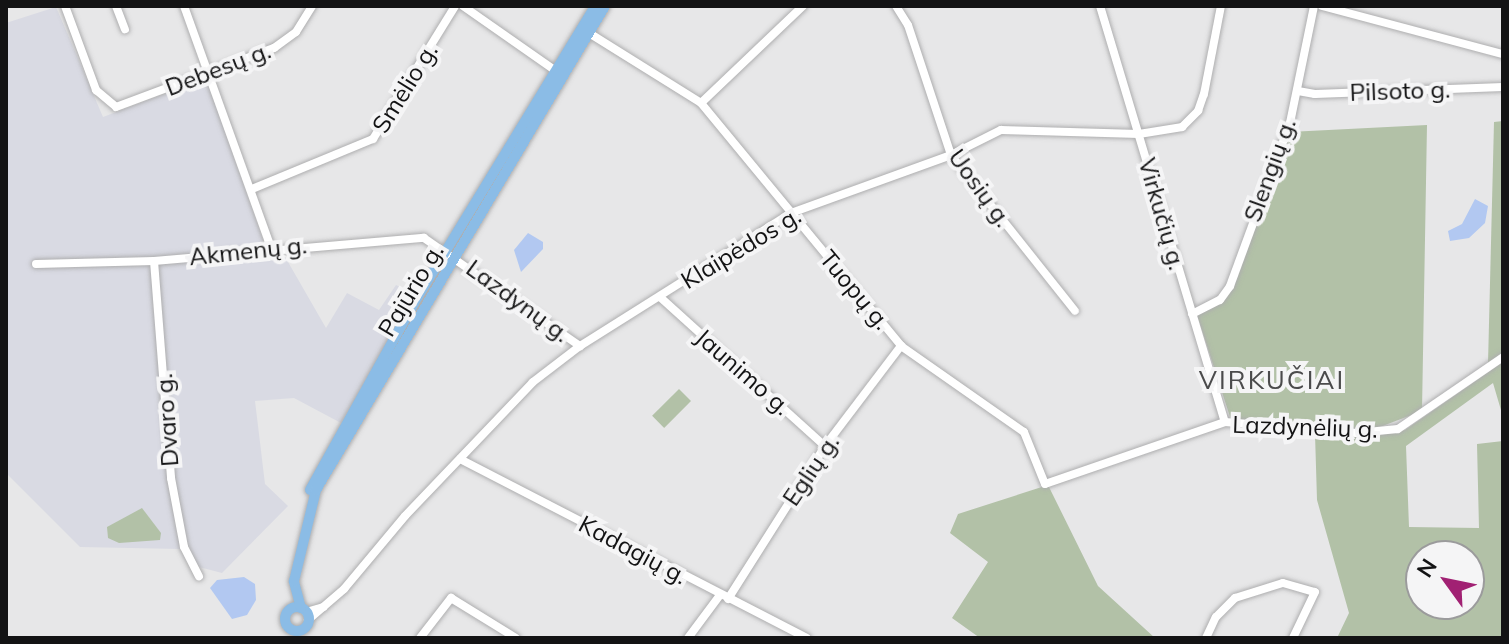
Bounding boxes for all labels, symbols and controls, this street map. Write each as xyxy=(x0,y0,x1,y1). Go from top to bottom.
street label: Debesų g. xyxy=(161,36,275,102)
street label: Smėlio g. xyxy=(366,38,444,138)
street label: Pilsoto g. xyxy=(1349,75,1451,107)
street label: Slengių g. xyxy=(1238,114,1302,226)
street label: Uosių g. xyxy=(942,144,1018,232)
street label: Virkučių g. xyxy=(1132,155,1192,273)
street label: Klaipėdos g. xyxy=(676,201,806,295)
street label: Akmenų g. xyxy=(188,230,308,272)
street label: Pajūrio g. xyxy=(372,238,450,342)
street label: Tuopų g. xyxy=(814,244,896,336)
street label: Lazdynų g. xyxy=(461,254,575,348)
street label: Jaunimo g. xyxy=(689,323,797,421)
district label: VIRKUČIAI xyxy=(1199,364,1345,396)
street label: Dvaro g. xyxy=(149,372,185,468)
street label: Lazdynėlių g. xyxy=(1232,410,1378,444)
street label: Eglių g. xyxy=(777,429,845,511)
street label: Kadagių g. xyxy=(574,509,692,591)
north arrow xyxy=(1405,540,1485,620)
text: N xyxy=(1410,553,1443,583)

